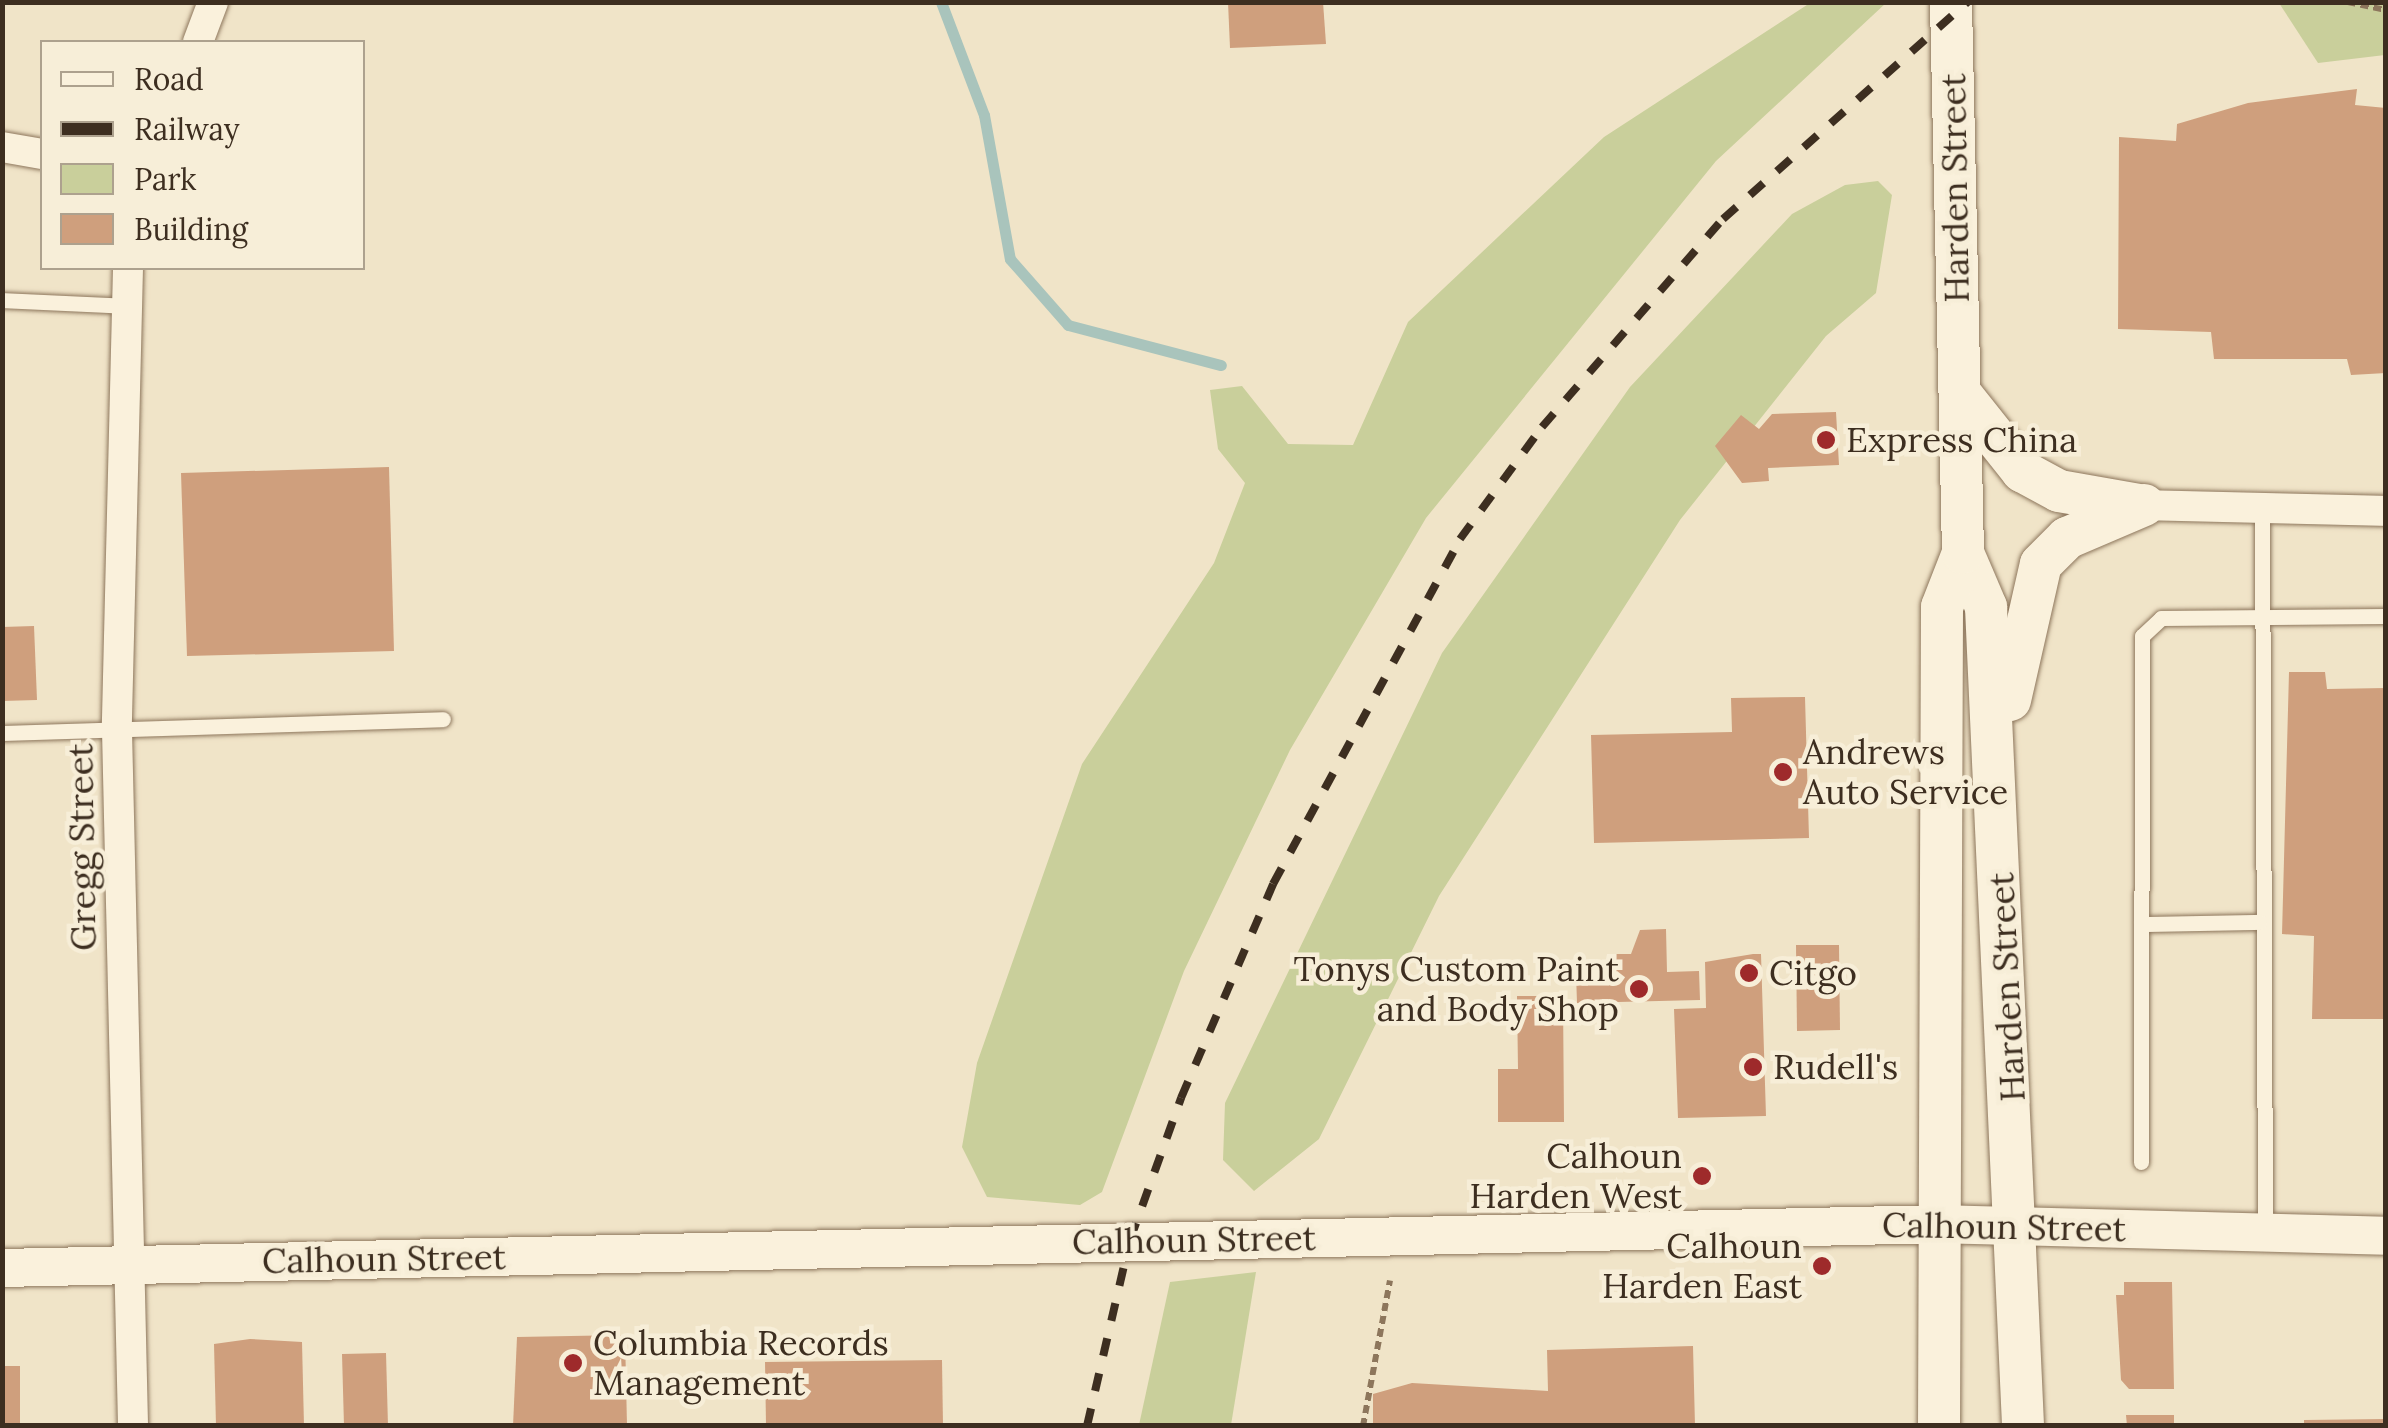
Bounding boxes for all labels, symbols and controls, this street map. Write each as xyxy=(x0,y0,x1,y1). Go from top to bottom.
legend xyxy=(40,40,365,270)
text: Road xyxy=(134,60,204,98)
street label: Harden Street xyxy=(1932,73,1978,303)
text: Railway xyxy=(134,110,240,148)
text: Park xyxy=(134,160,196,198)
text: Building xyxy=(134,210,248,248)
place label: Express China xyxy=(1846,419,2077,461)
marker: Express China xyxy=(1815,429,1837,451)
place label: Andrews Auto Service xyxy=(1803,731,2008,813)
street label: Gregg Street xyxy=(59,743,105,951)
marker: Andrews Auto Service xyxy=(1772,761,1794,783)
street label: Harden Street xyxy=(1980,871,2034,1103)
place label: Tonys Custom Paint and Body Shop xyxy=(1294,948,1619,1030)
place label: Citgo xyxy=(1769,952,1857,994)
marker: Citgo xyxy=(1738,962,1760,984)
marker: Tonys Custom Paint and Body Shop xyxy=(1628,978,1650,1000)
place label: Rudell's xyxy=(1773,1046,1898,1088)
marker: Rudell's xyxy=(1742,1056,1764,1078)
place label: Calhoun Harden West xyxy=(1469,1135,1682,1217)
marker: Calhoun Harden West xyxy=(1691,1165,1713,1187)
street label: Calhoun Street xyxy=(1882,1204,2126,1250)
street label: Calhoun Street xyxy=(1072,1217,1316,1263)
place label: Calhoun Harden East xyxy=(1602,1225,1802,1307)
street label: Calhoun Street xyxy=(262,1236,506,1282)
marker: Calhoun Harden East xyxy=(1811,1255,1833,1277)
place label: Columbia Records Management xyxy=(593,1322,889,1404)
marker: Columbia Records Management xyxy=(562,1352,584,1374)

